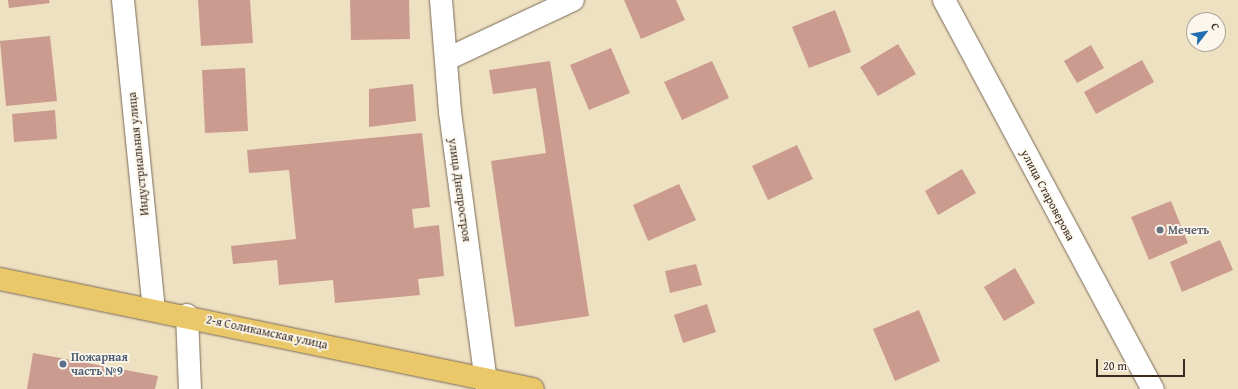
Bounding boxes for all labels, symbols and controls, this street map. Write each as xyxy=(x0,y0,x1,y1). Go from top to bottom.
north arrow xyxy=(1186,12,1226,52)
text: С xyxy=(1207,20,1224,33)
street label: Индустриальная улица xyxy=(124,92,152,216)
street label: улица Днепростроя xyxy=(446,137,474,243)
street label: улица Староверова xyxy=(1018,147,1078,243)
place label: Мечеть xyxy=(1168,223,1210,237)
marker: Мечеть xyxy=(1155,225,1165,235)
street label: 2-я Соликамская улица xyxy=(205,312,329,352)
place label: Пожарная часть №9 xyxy=(71,350,128,378)
scale bar xyxy=(1098,351,1187,377)
text: 20 m xyxy=(1103,357,1127,374)
marker: Пожарная часть №9 xyxy=(58,359,68,369)

